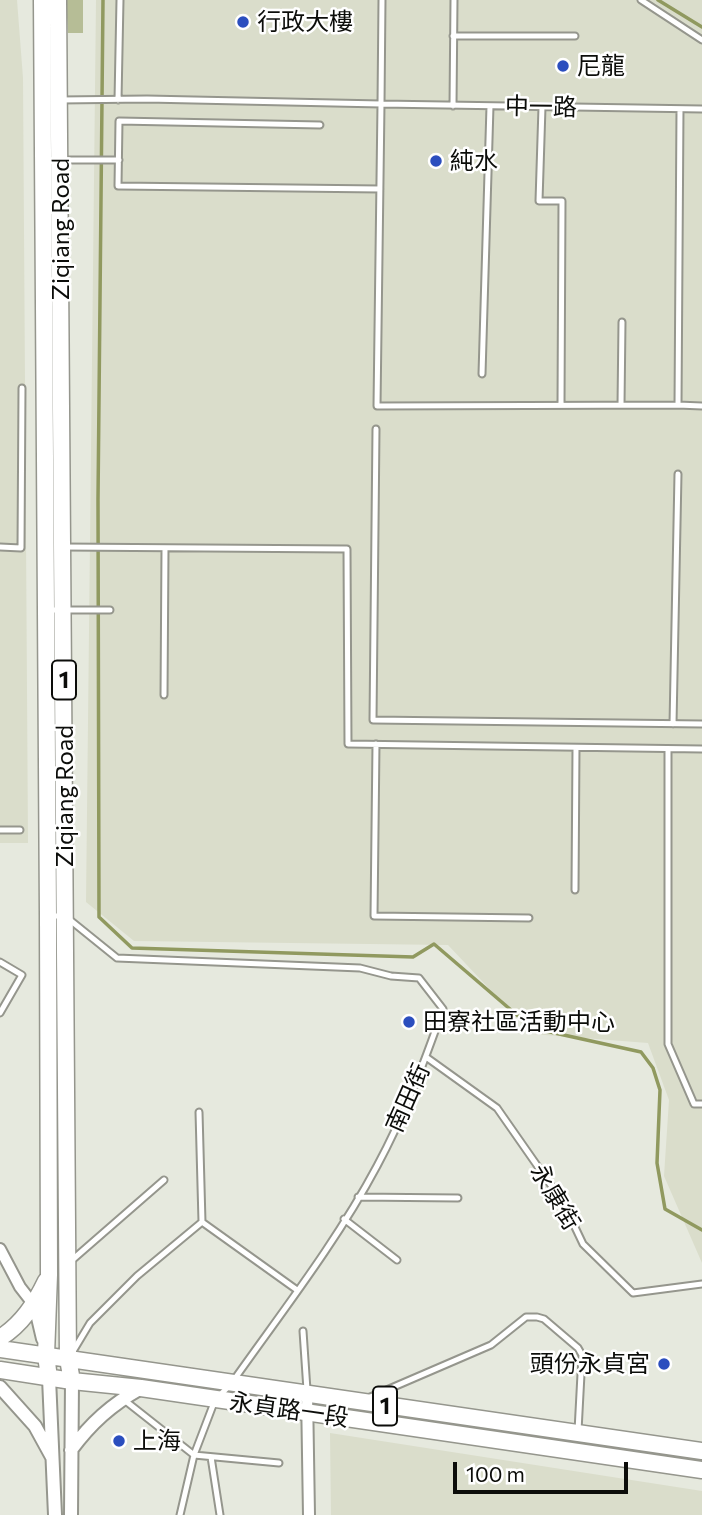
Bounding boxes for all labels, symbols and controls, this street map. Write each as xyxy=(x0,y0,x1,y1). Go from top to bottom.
place label: 行政大樓 xyxy=(257,8,353,36)
marker: 行政大樓 xyxy=(235,14,251,30)
place label: 尼龍 xyxy=(577,52,625,80)
marker: 尼龍 xyxy=(555,58,571,74)
street label: 中一路 xyxy=(505,92,577,122)
place label: 純水 xyxy=(450,147,498,175)
marker: 純水 xyxy=(428,153,444,169)
street label: Ziqiang Road xyxy=(47,158,75,300)
road number: 1 xyxy=(52,660,76,700)
street label: Ziqiang Road xyxy=(51,725,79,867)
place label: 田寮社區活動中心 xyxy=(423,1008,615,1036)
marker: 田寮社區活動中心 xyxy=(401,1014,417,1030)
street label: 南田街 xyxy=(380,1059,436,1137)
street label: 永康街 xyxy=(524,1159,586,1235)
place label: 頭份永貞宮 xyxy=(530,1350,650,1378)
marker: 頭份永貞宮 xyxy=(656,1356,672,1372)
road number: 1 xyxy=(373,1386,397,1426)
street label: 永貞路一段 xyxy=(228,1387,350,1433)
place label: 上海 xyxy=(133,1427,181,1455)
marker: 上海 xyxy=(111,1433,127,1449)
scale bar xyxy=(457,1448,632,1492)
text: 100 m xyxy=(466,1461,525,1486)

